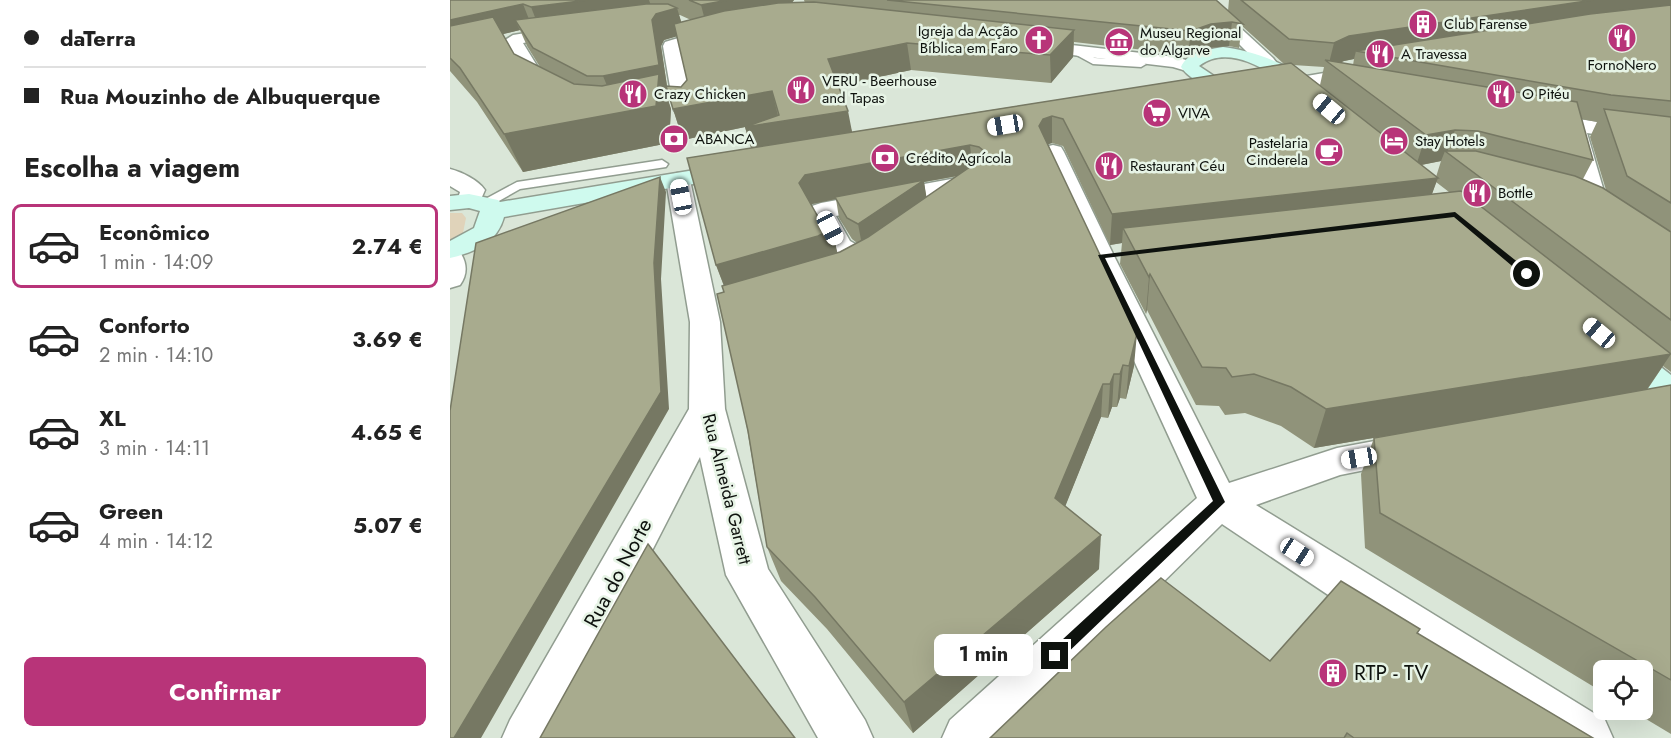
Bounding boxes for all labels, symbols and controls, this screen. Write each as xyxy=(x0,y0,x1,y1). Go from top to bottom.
building icon: Club Farense xyxy=(1407,8,1439,40)
place label: Club Farense xyxy=(1444,13,1527,35)
place label: Igreja da Acção Bíblica em Faro xyxy=(918,20,1018,59)
text: daTerra xyxy=(60,22,136,54)
place label: Museu Regional do Algarve xyxy=(1140,22,1241,61)
restaurant icon: FornoNero xyxy=(1606,22,1638,54)
church icon: Igreja da Acção Bíblica em Faro xyxy=(1023,24,1055,56)
museum icon: Museu Regional do Algarve xyxy=(1103,26,1135,58)
restaurant icon: A Travessa xyxy=(1364,38,1396,70)
place label: A Travessa xyxy=(1401,43,1467,65)
place label: FornoNero xyxy=(1588,54,1656,76)
place label: VERU - Beerhouse and Tapas xyxy=(822,70,937,109)
restaurant icon: VERU - Beerhouse and Tapas xyxy=(785,74,817,106)
restaurant icon: Crazy Chicken xyxy=(617,78,649,110)
restaurant icon: O Pitéu xyxy=(1485,78,1517,110)
text: Rua Mouzinho de Albuquerque xyxy=(60,80,380,112)
place label: Crazy Chicken xyxy=(654,83,746,105)
place label: O Pitéu xyxy=(1522,83,1570,105)
car xyxy=(1309,91,1349,127)
supermarket icon: VIVA xyxy=(1141,97,1173,129)
place label: VIVA xyxy=(1178,102,1210,124)
car xyxy=(986,113,1024,137)
bank icon: ABANCA xyxy=(658,123,690,155)
hotel icon: Stay Hotels xyxy=(1378,125,1410,157)
place label: ABANCA xyxy=(695,128,755,150)
place label: Stay Hotels xyxy=(1415,130,1485,152)
place label: Pastelaria Cinderela xyxy=(1246,132,1308,171)
cafe icon: Pastelaria Cinderela xyxy=(1313,136,1345,168)
bank icon: Crédito Agrícola xyxy=(869,142,901,174)
place label: Crédito Agrícola xyxy=(906,147,1011,169)
text: Escolha a viagem xyxy=(24,148,240,187)
restaurant icon: Restaurant Céu xyxy=(1093,150,1125,182)
place label: Restaurant Céu xyxy=(1130,155,1225,177)
restaurant icon: Bottle xyxy=(1461,177,1493,209)
car xyxy=(669,178,693,216)
place label: Bottle xyxy=(1498,182,1533,204)
car xyxy=(814,208,846,248)
text: Econômico xyxy=(99,216,210,248)
icon: car xyxy=(27,219,81,273)
text: 2.74 € xyxy=(352,230,423,262)
text: 1 min · 14:09 xyxy=(99,248,213,277)
route start xyxy=(1513,260,1540,287)
text: Conforto xyxy=(99,309,190,341)
icon: car xyxy=(27,312,81,366)
car xyxy=(1579,315,1619,351)
text: 3.69 € xyxy=(352,323,423,355)
text: 2 min · 14:10 xyxy=(99,341,213,370)
text: XL xyxy=(99,402,126,434)
icon: car xyxy=(27,405,81,459)
street label: Rua Almeida Garrett xyxy=(696,411,758,568)
text: 4.65 € xyxy=(351,416,423,448)
text: 3 min · 14:11 xyxy=(99,434,210,463)
car xyxy=(1340,446,1378,470)
text: Green xyxy=(99,495,163,527)
icon: car xyxy=(27,498,81,552)
text: 5.07 € xyxy=(353,509,423,541)
street label: Rua do Norte xyxy=(577,513,659,633)
text: 4 min · 14:12 xyxy=(99,527,213,556)
car xyxy=(1277,535,1317,569)
callout: 1 min xyxy=(935,635,1034,677)
text: 1 min xyxy=(959,640,1008,669)
route end xyxy=(1041,642,1068,669)
button: Confirmar xyxy=(24,657,426,726)
building icon: RTP - TV xyxy=(1317,657,1349,689)
place label: RTP - TV xyxy=(1354,658,1428,688)
map controls xyxy=(1593,660,1653,720)
button: locate xyxy=(1593,660,1653,720)

